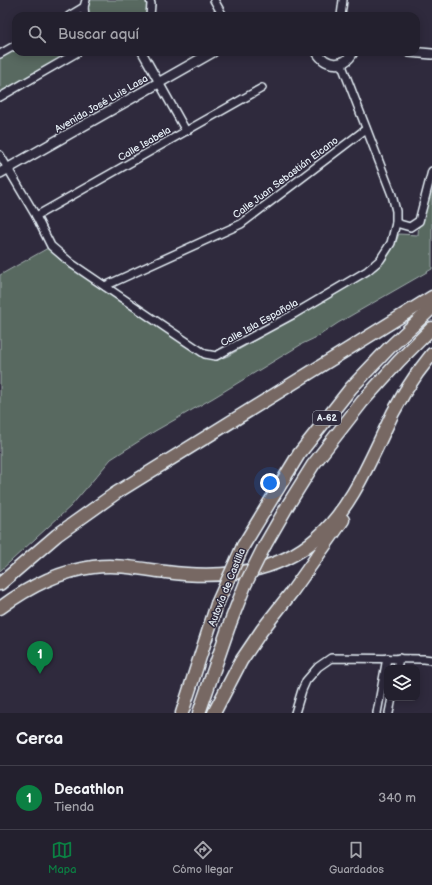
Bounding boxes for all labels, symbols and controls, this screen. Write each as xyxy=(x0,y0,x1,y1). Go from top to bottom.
search box xyxy=(12,12,420,56)
icon: search xyxy=(26,23,48,45)
text: Buscar aquí xyxy=(58,25,139,44)
street label: Avenida José Luis Lasa xyxy=(53,72,150,135)
street label: Calle Isabela xyxy=(116,124,173,164)
street label: Calle Juan Sebastián Elcano xyxy=(231,134,341,221)
street label: Calle Isla Española xyxy=(219,296,301,349)
road number: A-62 xyxy=(313,411,341,425)
your location xyxy=(260,473,280,493)
street label: Autovía de Castilla xyxy=(206,546,248,628)
pin: 1 xyxy=(27,641,53,674)
map controls xyxy=(384,665,420,701)
button: layers xyxy=(384,665,420,701)
text: Cerca xyxy=(16,729,63,749)
text: Decathlon xyxy=(54,780,124,799)
text: 1 xyxy=(26,790,32,806)
text: 340 m xyxy=(378,790,416,806)
text: Tienda xyxy=(54,799,94,815)
tab: Mapa xyxy=(48,839,76,876)
tab: Cómo llegar xyxy=(173,839,233,876)
tab: Guardados xyxy=(329,839,384,876)

